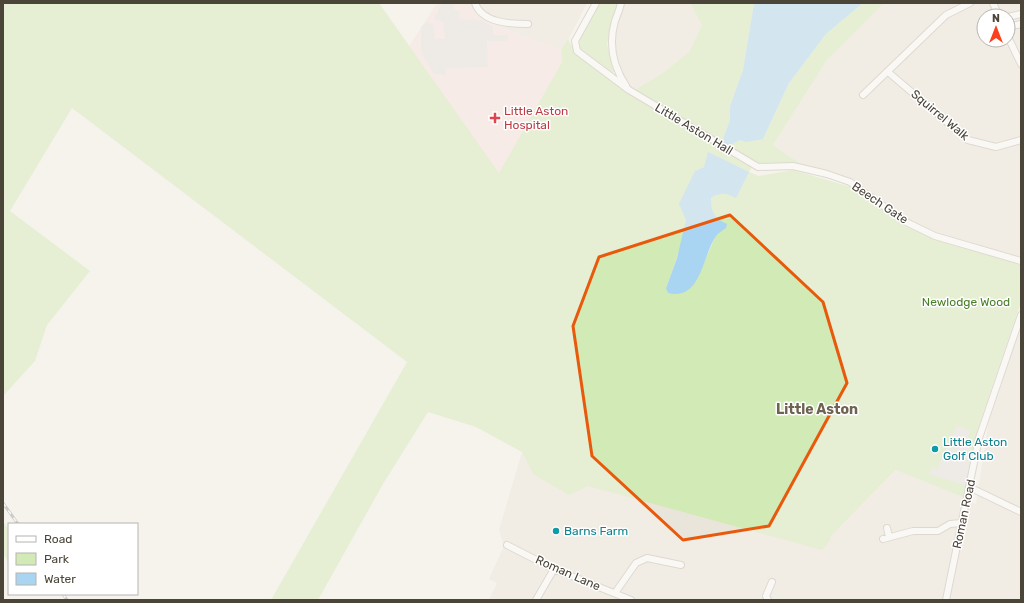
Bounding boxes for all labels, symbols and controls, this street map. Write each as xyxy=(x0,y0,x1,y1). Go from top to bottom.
north arrow xyxy=(976,8,1016,48)
text: N xyxy=(992,12,1000,25)
street label: Squirrel Walk xyxy=(908,87,972,144)
street label: Little Aston Hall xyxy=(653,100,736,158)
place label: Little Aston Hospital xyxy=(504,104,568,132)
marker: Little Aston Hospital xyxy=(489,112,501,124)
street label: Beech Gate xyxy=(849,179,911,227)
park label: Newlodge Wood xyxy=(922,295,1010,309)
district label: Little Aston xyxy=(776,401,858,418)
place label: Little Aston Golf Club xyxy=(943,435,1007,463)
marker: Little Aston Golf Club xyxy=(930,444,940,454)
street label: Roman Road xyxy=(950,478,978,550)
legend xyxy=(8,523,138,595)
place label: Barns Farm xyxy=(564,524,628,538)
marker: Barns Farm xyxy=(551,526,561,536)
text: Road xyxy=(44,532,72,546)
text: Park xyxy=(44,552,70,566)
street label: Roman Lane xyxy=(533,552,603,594)
text: Water xyxy=(44,572,76,586)

